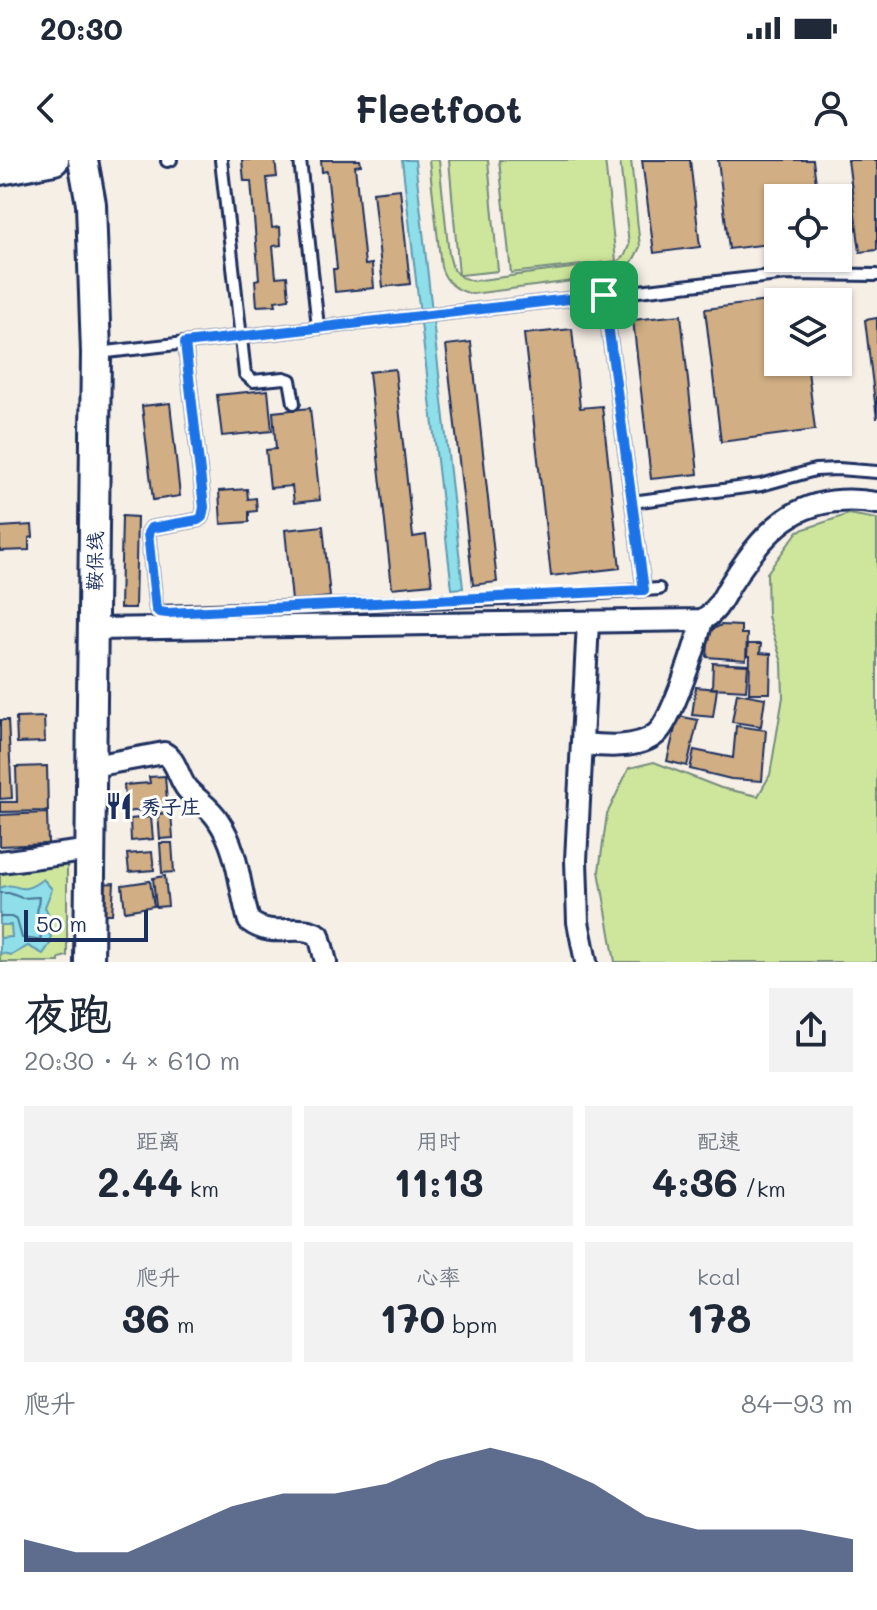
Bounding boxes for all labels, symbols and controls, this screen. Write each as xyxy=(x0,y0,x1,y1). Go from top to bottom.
text: 20:30 xyxy=(40,8,123,48)
text: Fleetfoot xyxy=(355,85,522,132)
icon: back xyxy=(24,86,68,130)
icon: person xyxy=(809,86,853,130)
map controls xyxy=(764,184,852,376)
button: locate xyxy=(764,184,852,272)
pin xyxy=(570,261,638,329)
icon: arrive xyxy=(582,273,626,317)
button: layers xyxy=(764,288,852,376)
street label: 鞍保线 xyxy=(80,531,108,591)
restaurant icon: 秀子庄 xyxy=(104,791,134,821)
place label: 秀子庄 xyxy=(141,793,201,819)
scale bar xyxy=(24,906,148,942)
text: 50 m xyxy=(36,909,87,938)
text: 夜跑 xyxy=(24,984,112,1041)
button: share xyxy=(769,988,853,1072)
text: 20:30 · 4 × 610 m xyxy=(24,1043,240,1077)
text: 距离 xyxy=(136,1126,180,1155)
text: 用时 xyxy=(416,1126,461,1155)
text: 配速 xyxy=(697,1126,741,1155)
text: 2.44 xyxy=(97,1155,183,1207)
text: 11:13 xyxy=(394,1155,483,1207)
text: 4:36 xyxy=(652,1155,738,1207)
text: km xyxy=(183,1174,219,1203)
text: /km xyxy=(738,1174,786,1203)
text: 爬升 xyxy=(136,1262,180,1291)
text: 心率 xyxy=(416,1262,461,1291)
text: kcal xyxy=(697,1262,741,1291)
text: 36 xyxy=(122,1291,170,1343)
text: 170 xyxy=(380,1291,445,1343)
text: 178 xyxy=(686,1291,751,1343)
text: m xyxy=(170,1310,195,1339)
text: bpm xyxy=(445,1310,497,1339)
text: 爬升 xyxy=(24,1386,76,1420)
text: 84–93 m xyxy=(741,1386,853,1420)

